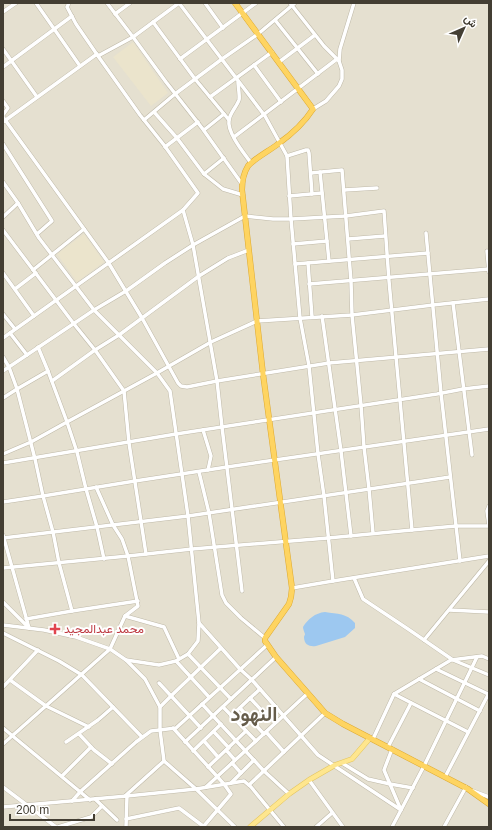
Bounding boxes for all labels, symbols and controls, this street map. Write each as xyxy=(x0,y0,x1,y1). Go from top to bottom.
north arrow xyxy=(444,8,484,48)
text: ش xyxy=(461,12,480,31)
place label: محمد عبدالمجيد xyxy=(64,622,144,636)
marker: محمد عبدالمجيد xyxy=(49,623,61,635)
district label: النهود xyxy=(231,703,277,727)
scale bar xyxy=(10,796,94,822)
text: 200 m xyxy=(16,803,49,817)

